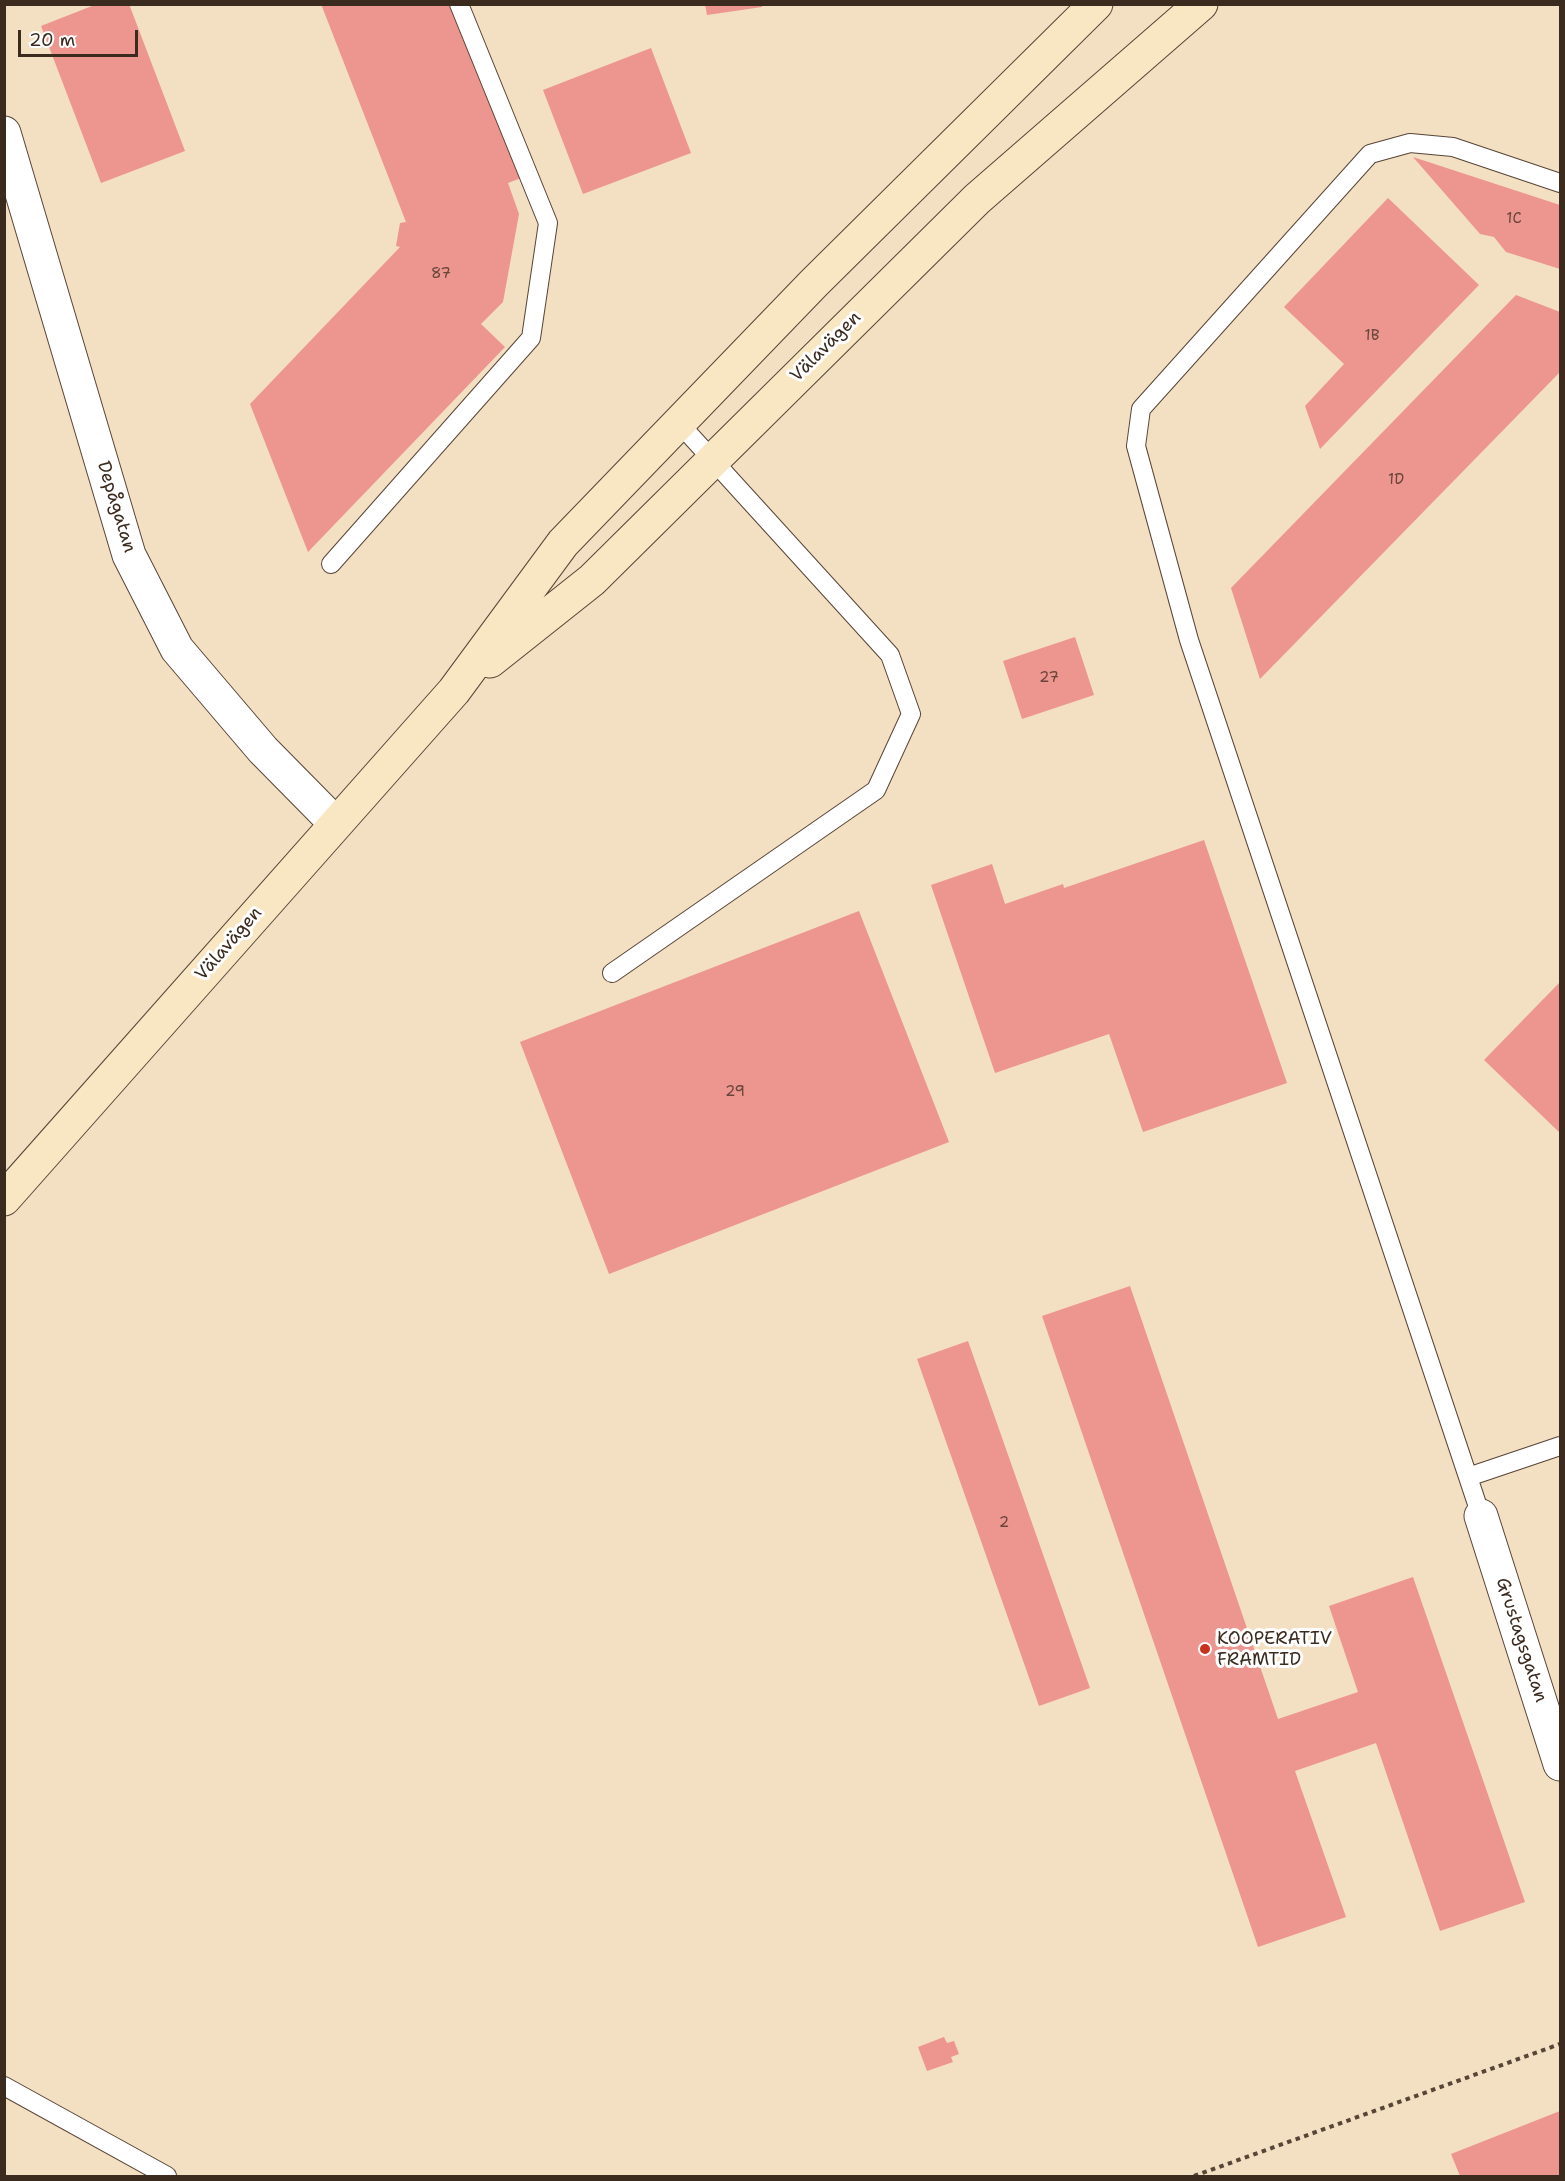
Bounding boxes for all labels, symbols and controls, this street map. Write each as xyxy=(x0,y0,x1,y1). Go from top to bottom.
scale bar xyxy=(21,18,141,56)
text: 20 m xyxy=(29,28,75,52)
house number: 1C xyxy=(1506,210,1522,228)
house number: 87 xyxy=(431,265,451,283)
street label: Välavägen xyxy=(786,307,866,387)
house number: 1B xyxy=(1364,327,1380,345)
street label: Depågatan xyxy=(92,459,140,555)
house number: 1D xyxy=(1388,471,1404,489)
house number: 27 xyxy=(1039,669,1059,687)
street label: Välavägen xyxy=(191,903,267,985)
house number: 29 xyxy=(725,1083,745,1101)
house number: 2 xyxy=(999,1514,1009,1532)
street label: Grustagsgatan xyxy=(1491,1575,1551,1705)
place label: KOOPERATIV FRAMTID xyxy=(1217,1628,1332,1670)
marker: KOOPERATIV FRAMTID xyxy=(1198,1642,1212,1656)

